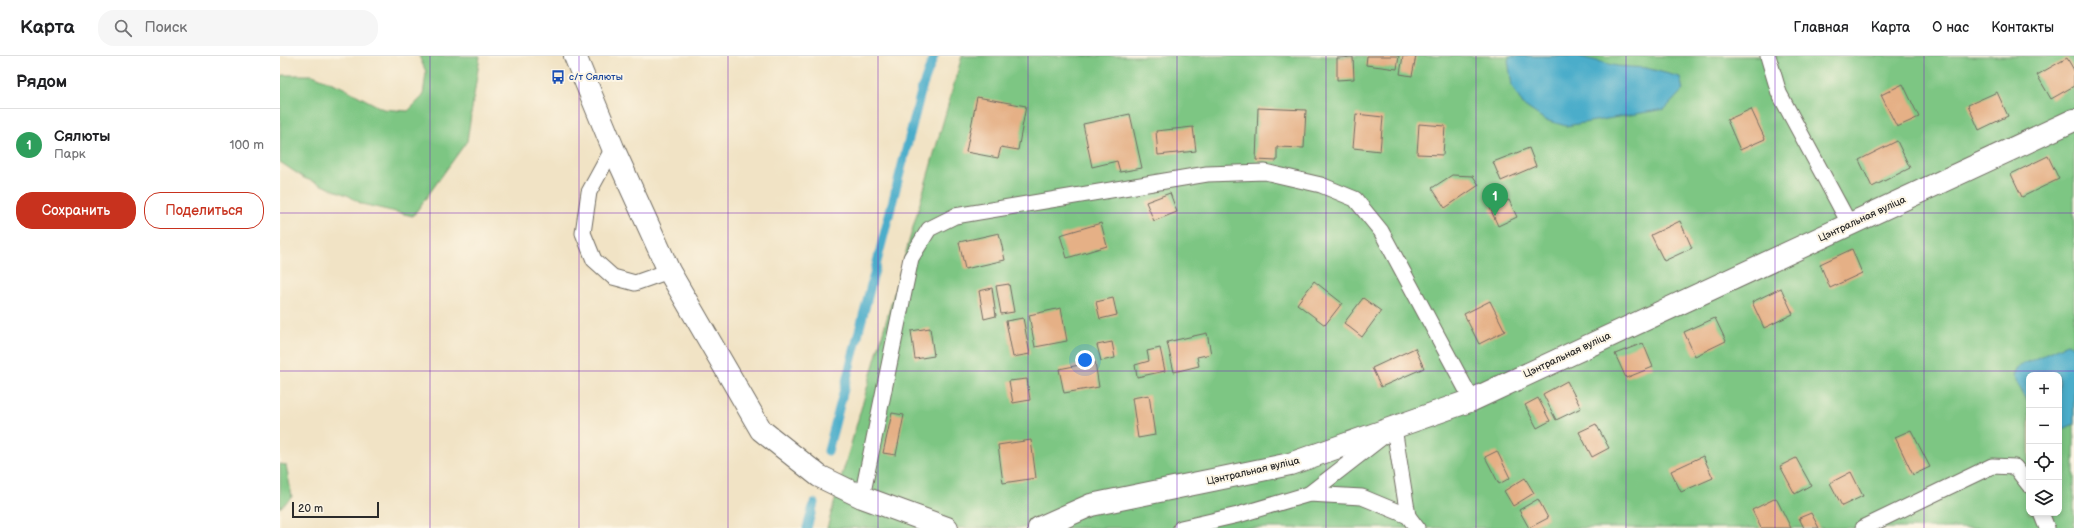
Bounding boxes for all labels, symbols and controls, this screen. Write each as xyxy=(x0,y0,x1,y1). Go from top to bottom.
search box xyxy=(98,10,378,46)
text: Карта xyxy=(20,16,74,39)
icon: search xyxy=(112,17,134,39)
text: Поиск xyxy=(144,18,187,37)
text: Главная xyxy=(1794,19,1849,36)
text: Карта xyxy=(1871,19,1910,36)
text: О нас xyxy=(1932,19,1969,36)
text: Контакты xyxy=(1991,19,2054,36)
bus stop icon: с/т Сялюты xyxy=(550,69,566,85)
place label: с/т Сялюты xyxy=(569,71,623,83)
text: Рядом xyxy=(16,72,67,92)
text: Сялюты xyxy=(54,127,110,146)
text: 1 xyxy=(26,137,32,153)
text: 100 m xyxy=(229,137,264,153)
text: Парк xyxy=(54,146,86,162)
pin: 1 xyxy=(1482,183,1508,216)
button: Сохранить xyxy=(16,192,136,229)
button: Поделиться xyxy=(144,192,264,229)
street label: Цэнтральная вуліца xyxy=(1816,193,1908,244)
street label: Цэнтральная вуліца xyxy=(1521,329,1613,380)
your location xyxy=(1075,350,1095,370)
map controls xyxy=(2026,372,2062,516)
button: + xyxy=(2026,372,2062,408)
button: − xyxy=(2026,408,2062,444)
button: locate xyxy=(2026,444,2062,480)
street label: Цэнтральная вуліца xyxy=(1205,454,1301,488)
button: layers xyxy=(2026,480,2062,516)
scale bar xyxy=(292,500,379,519)
text: 20 m xyxy=(298,502,323,515)

